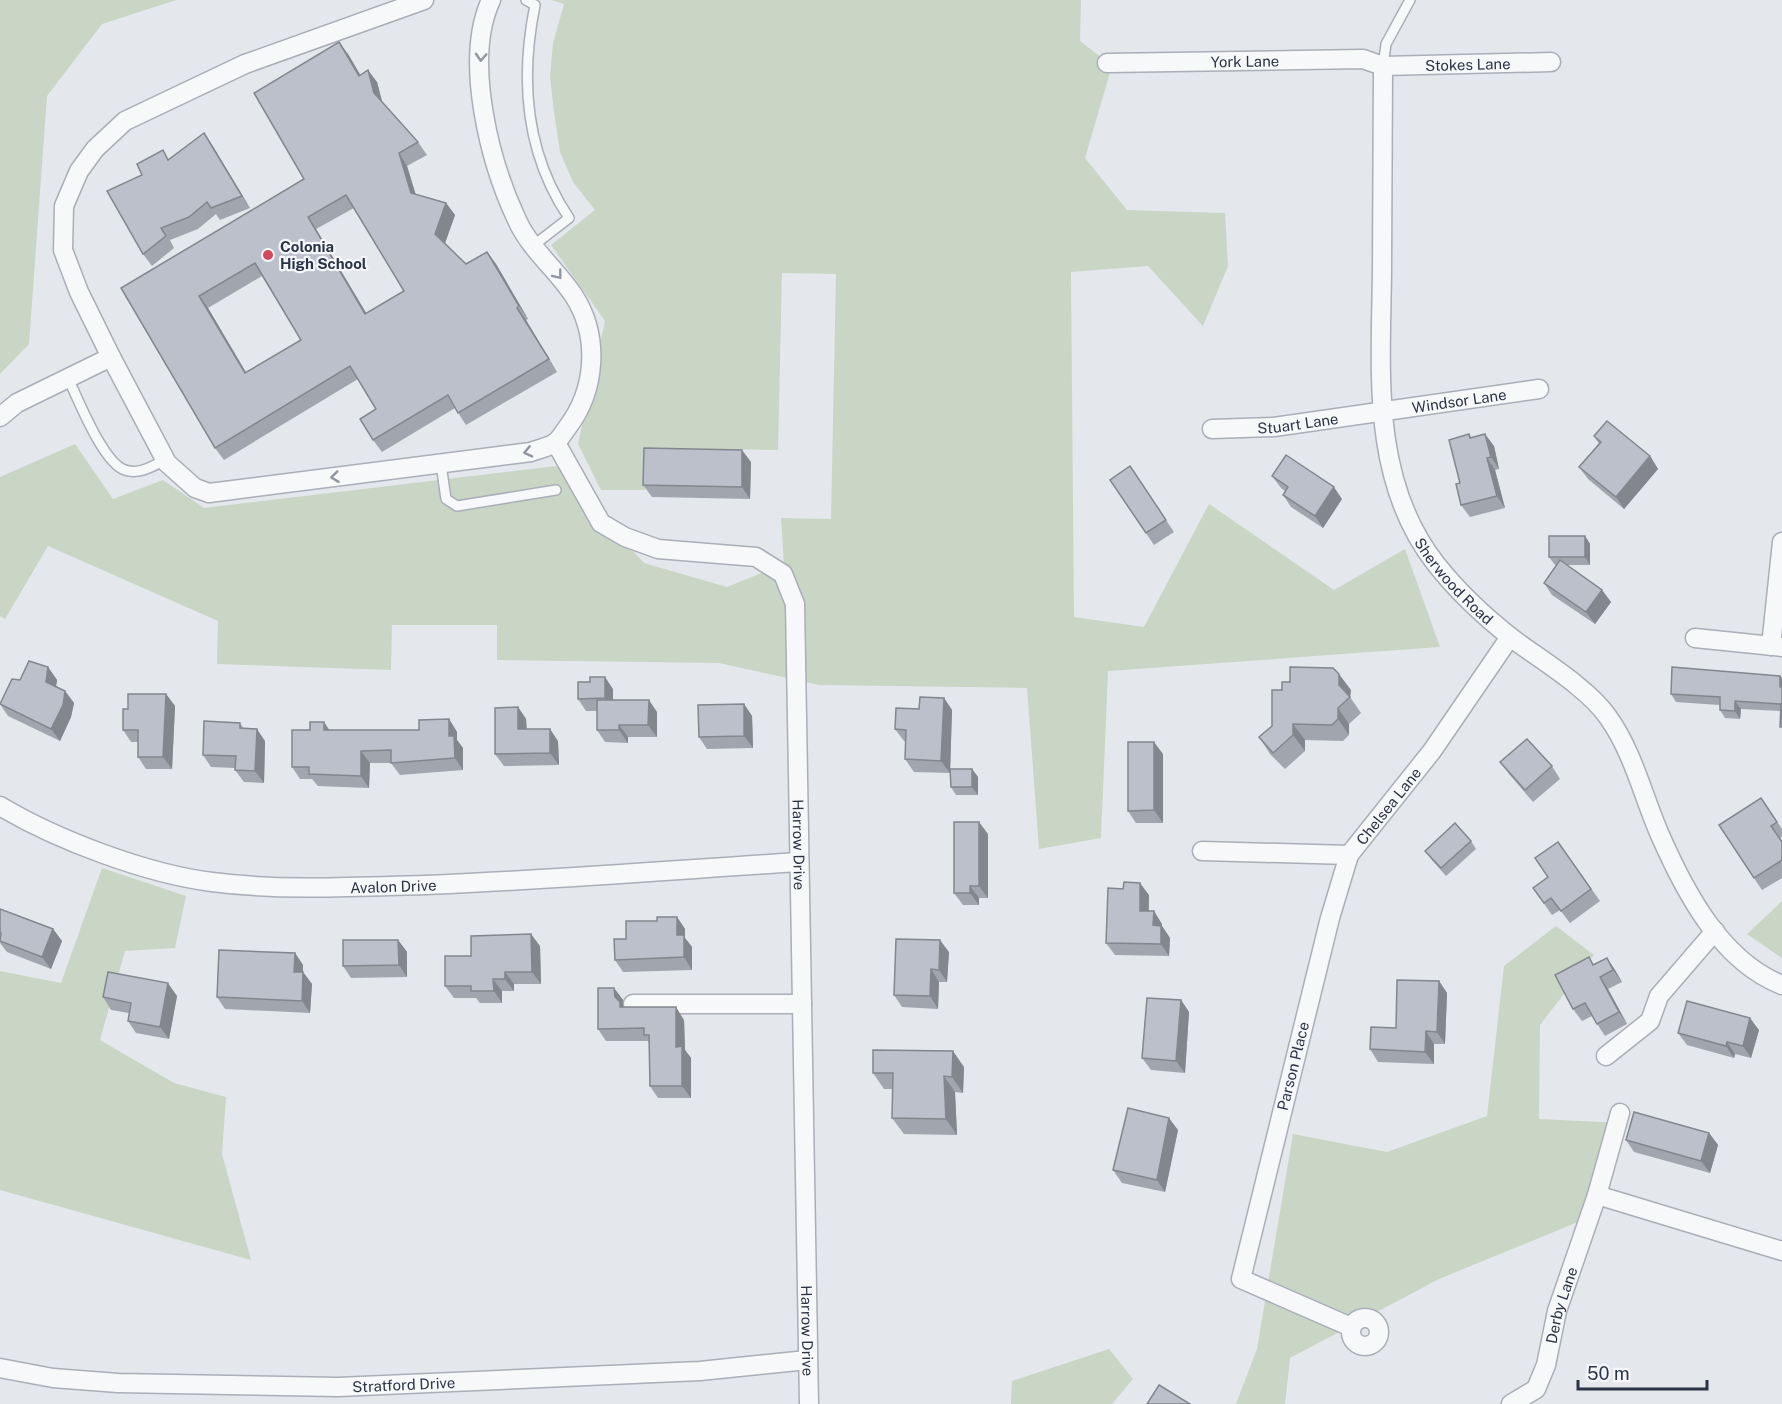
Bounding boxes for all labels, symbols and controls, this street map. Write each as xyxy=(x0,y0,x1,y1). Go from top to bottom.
street label: York Lane xyxy=(1211,52,1279,70)
one-way arrow xyxy=(474,53,487,62)
street label: Stokes Lane xyxy=(1425,54,1511,73)
place label: Colonia High School xyxy=(280,238,367,272)
marker: Colonia High School xyxy=(261,248,275,262)
one-way arrow xyxy=(550,268,561,279)
street label: Windsor Lane xyxy=(1411,385,1507,416)
street label: Stuart Lane xyxy=(1257,409,1339,436)
one-way arrow xyxy=(523,444,533,457)
one-way arrow xyxy=(330,471,339,483)
street label: Sherwood Road xyxy=(1412,534,1497,627)
street label: Chelsea Lane xyxy=(1352,764,1424,848)
street label: Harrow Drive xyxy=(790,799,809,890)
street label: Avalon Drive xyxy=(350,876,437,896)
street label: Parson Place xyxy=(1274,1020,1312,1112)
street label: Derby Lane xyxy=(1542,1264,1580,1345)
street label: Harrow Drive xyxy=(798,1285,817,1376)
scale bar xyxy=(1578,1353,1707,1391)
text: 50 m xyxy=(1587,1363,1630,1384)
street label: Stratford Drive xyxy=(352,1373,456,1395)

